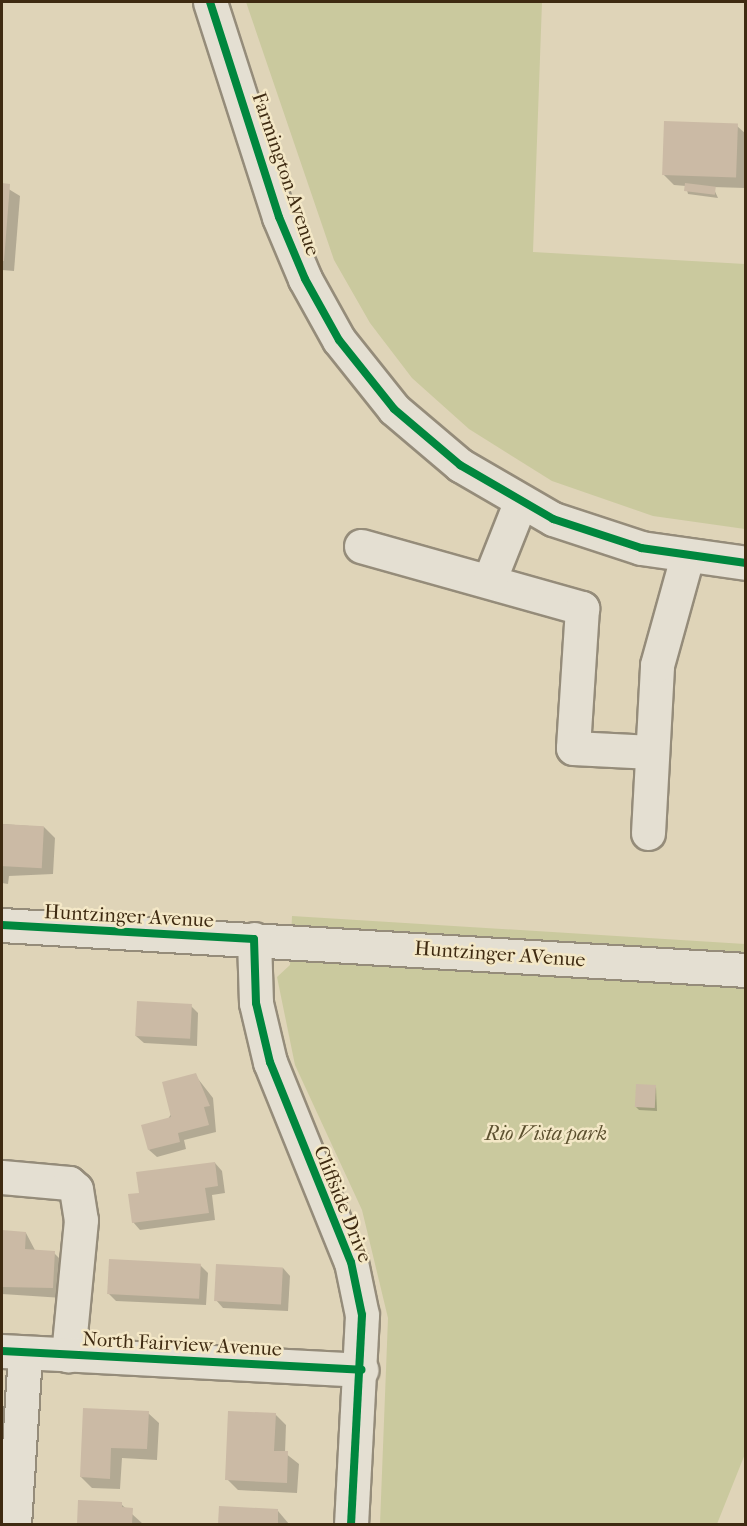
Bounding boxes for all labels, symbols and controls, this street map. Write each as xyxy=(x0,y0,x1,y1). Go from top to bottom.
street label: Farmington Avenue xyxy=(247,89,325,259)
street label: Huntzinger Avenue xyxy=(44,900,214,932)
street label: Huntzinger AVenue xyxy=(414,936,586,972)
park label: Rio Vista park xyxy=(485,1121,607,1145)
street label: Cliffside Drive xyxy=(309,1142,377,1266)
street label: North Fairview Avenue xyxy=(82,1327,282,1361)

